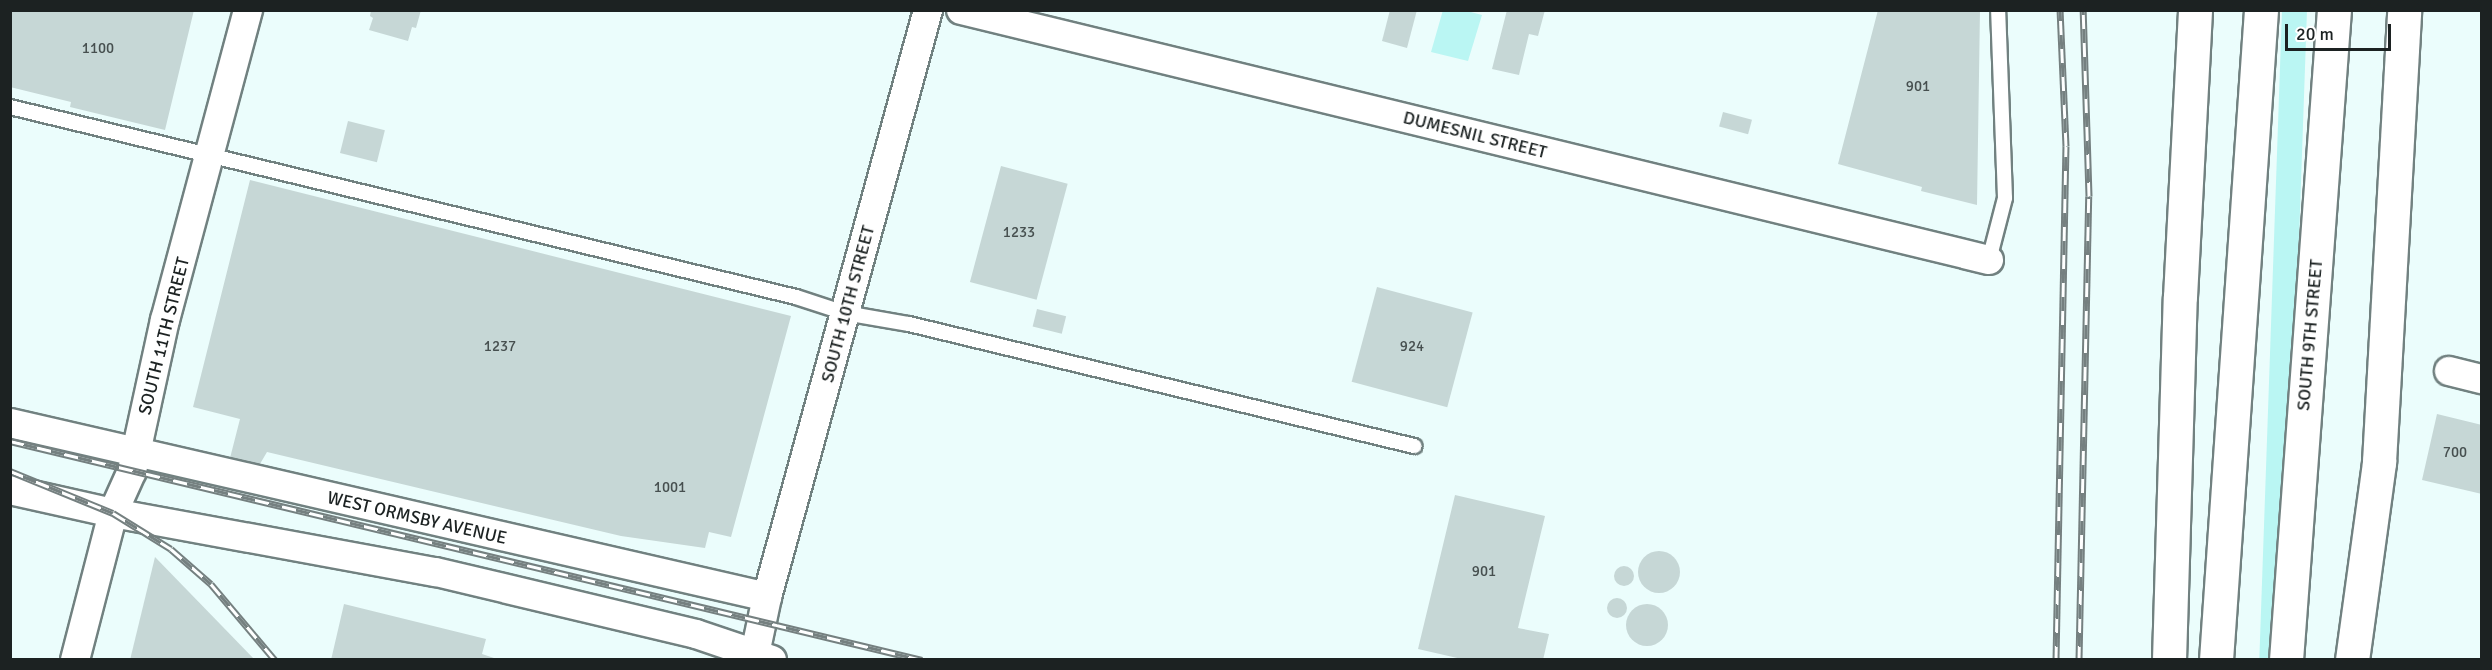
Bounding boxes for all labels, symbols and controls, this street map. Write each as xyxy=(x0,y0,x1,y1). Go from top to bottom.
scale bar xyxy=(2288,12,2394,50)
text: 20 m xyxy=(2296,23,2334,45)
house number: 1100 xyxy=(82,40,114,58)
house number: 901 xyxy=(1906,78,1930,96)
street label: DUMESNIL STREET xyxy=(1401,107,1549,163)
street label: SOUTH 10TH STREET xyxy=(817,223,879,385)
house number: 1233 xyxy=(1003,224,1035,242)
street label: SOUTH 11TH STREET xyxy=(134,255,194,417)
street label: SOUTH 9TH STREET xyxy=(2293,258,2327,412)
house number: 1237 xyxy=(484,338,516,356)
house number: 924 xyxy=(1400,338,1424,356)
house number: 700 xyxy=(2443,444,2467,462)
house number: 1001 xyxy=(654,479,686,497)
street label: WEST ORMSBY AVENUE xyxy=(325,487,509,549)
house number: 901 xyxy=(1472,563,1496,581)

